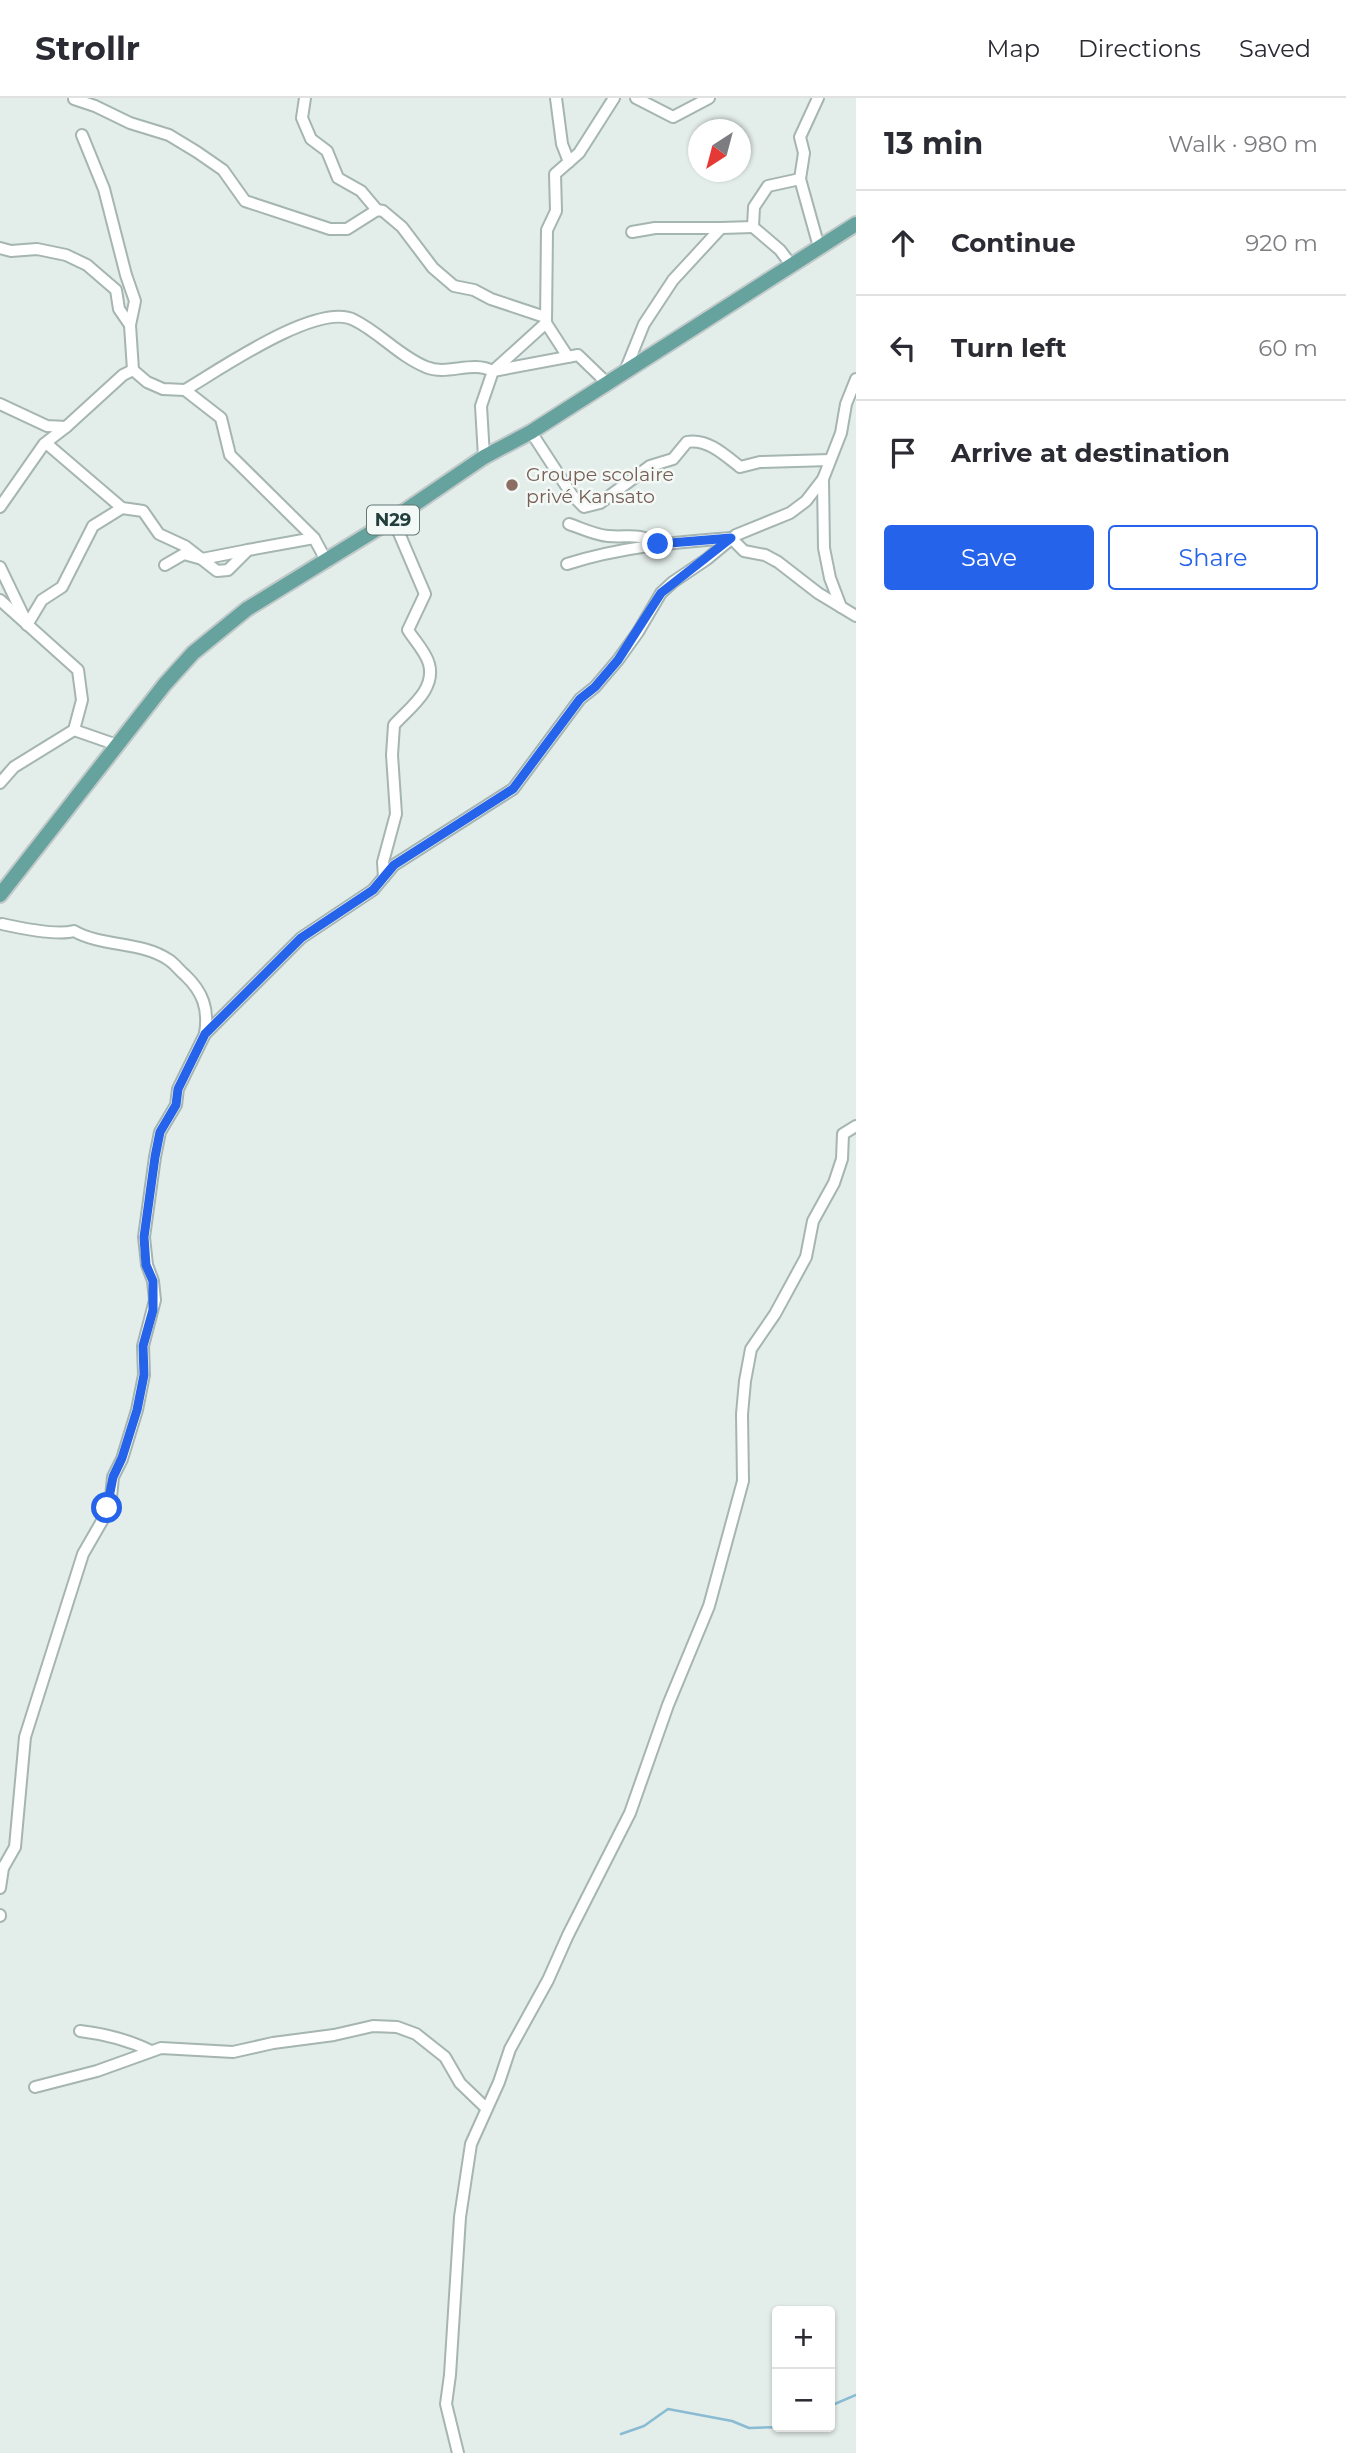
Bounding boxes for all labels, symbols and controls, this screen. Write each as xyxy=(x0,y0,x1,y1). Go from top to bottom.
text: Strollr xyxy=(35,28,140,68)
text: Map xyxy=(987,34,1040,63)
text: Directions xyxy=(1078,34,1201,63)
text: Saved xyxy=(1239,34,1311,63)
north arrow xyxy=(688,119,751,182)
text: 13 min xyxy=(884,125,983,162)
text: Walk · 980 m xyxy=(1168,130,1318,158)
icon: ahead xyxy=(884,224,922,262)
text: Continue xyxy=(951,227,1076,259)
text: 920 m xyxy=(1245,229,1318,257)
icon: left xyxy=(884,329,922,367)
text: Turn left xyxy=(951,332,1067,364)
text: 60 m xyxy=(1258,334,1318,362)
icon: arrive xyxy=(884,434,922,472)
text: Arrive at destination xyxy=(951,437,1230,469)
place label: Groupe scolaire privé Kansato xyxy=(526,463,674,508)
marker: Groupe scolaire privé Kansato xyxy=(504,477,520,493)
road number: N29 xyxy=(367,506,419,534)
button: Save xyxy=(884,525,1094,590)
button: Share xyxy=(1108,525,1318,590)
route end xyxy=(642,528,673,559)
route start xyxy=(91,1492,122,1523)
map controls xyxy=(772,2306,835,2432)
button: + xyxy=(772,2306,835,2369)
button: − xyxy=(772,2369,835,2432)

